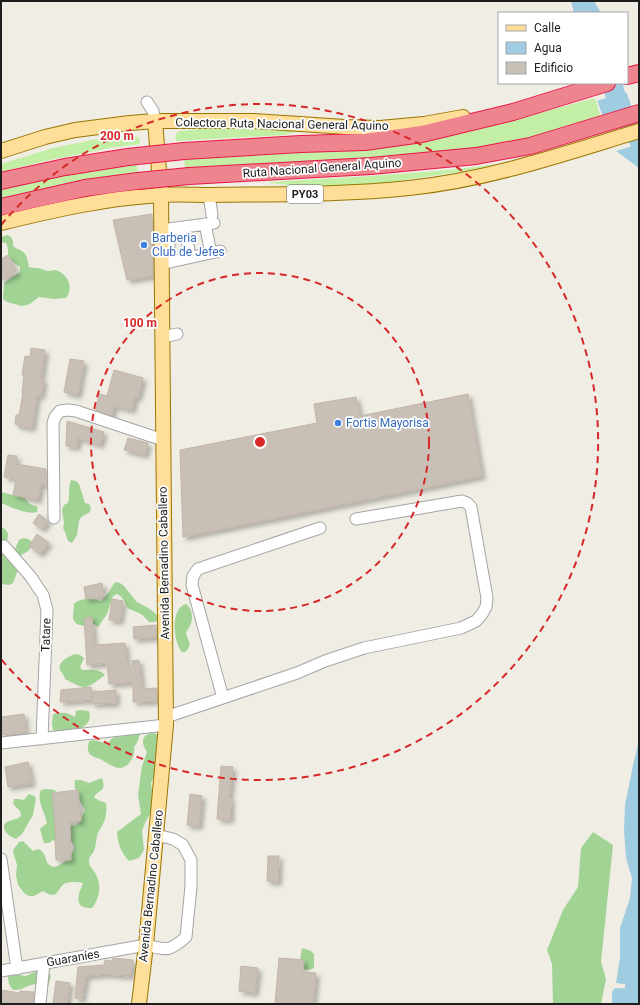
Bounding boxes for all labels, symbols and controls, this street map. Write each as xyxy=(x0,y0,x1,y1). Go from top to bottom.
legend xyxy=(498,12,628,84)
text: Calle xyxy=(534,21,561,35)
text: Agua xyxy=(534,41,562,55)
text: Edificio xyxy=(534,61,573,75)
street label: Colectora Ruta Nacional General Aquino xyxy=(175,115,389,133)
text: 200 m xyxy=(100,129,134,143)
street label: Ruta Nacional General Aquino xyxy=(242,155,402,181)
road number: PY03 xyxy=(287,185,323,203)
place label: Barberia Club de Jefes xyxy=(152,231,225,259)
marker: Barberia Club de Jefes xyxy=(139,240,149,250)
text: 100 m xyxy=(123,316,157,330)
place label: Fortis Mayorisa xyxy=(346,416,429,430)
marker: Fortis Mayorisa xyxy=(333,418,343,428)
centre of rings xyxy=(253,435,267,449)
street label: Avenida Bernadino Caballero xyxy=(156,486,172,640)
street label: Tatare xyxy=(38,618,54,652)
street label: Avenida Bernadino Caballero xyxy=(136,809,166,963)
street label: Guaraníes xyxy=(45,946,101,970)

